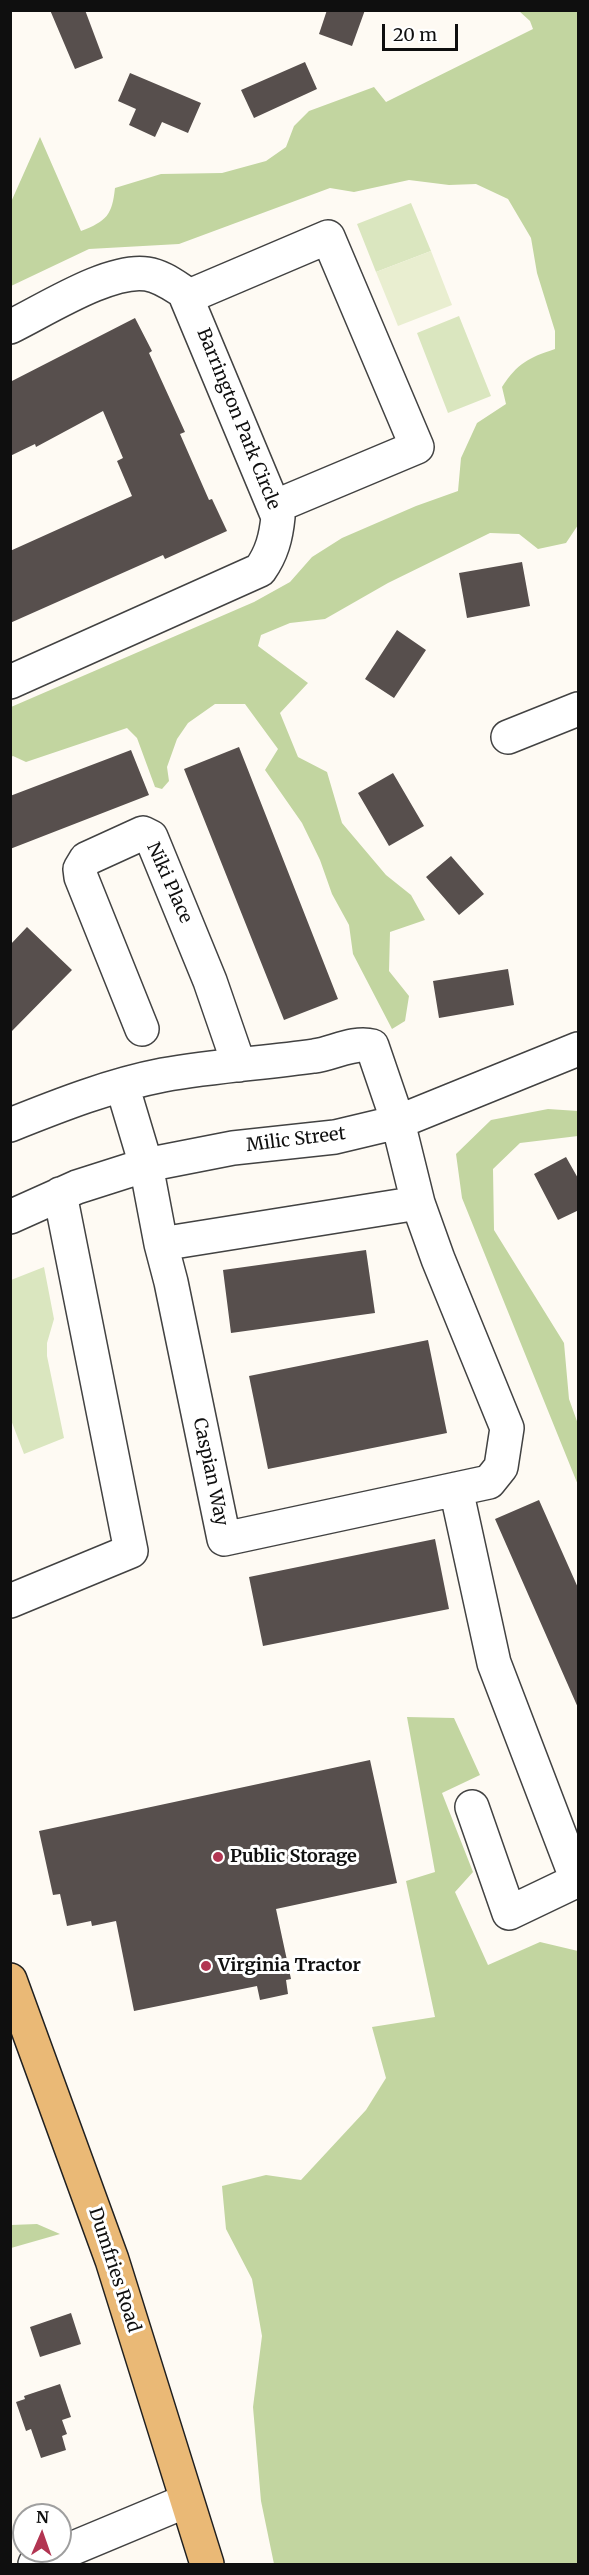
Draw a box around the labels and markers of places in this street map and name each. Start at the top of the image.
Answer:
place label: Public Storage [230,1846,357,1868]
marker: Public Storage [211,1850,225,1864]
place label: Virginia Tractor [218,1955,361,1977]
marker: Virginia Tractor [199,1959,213,1973]

